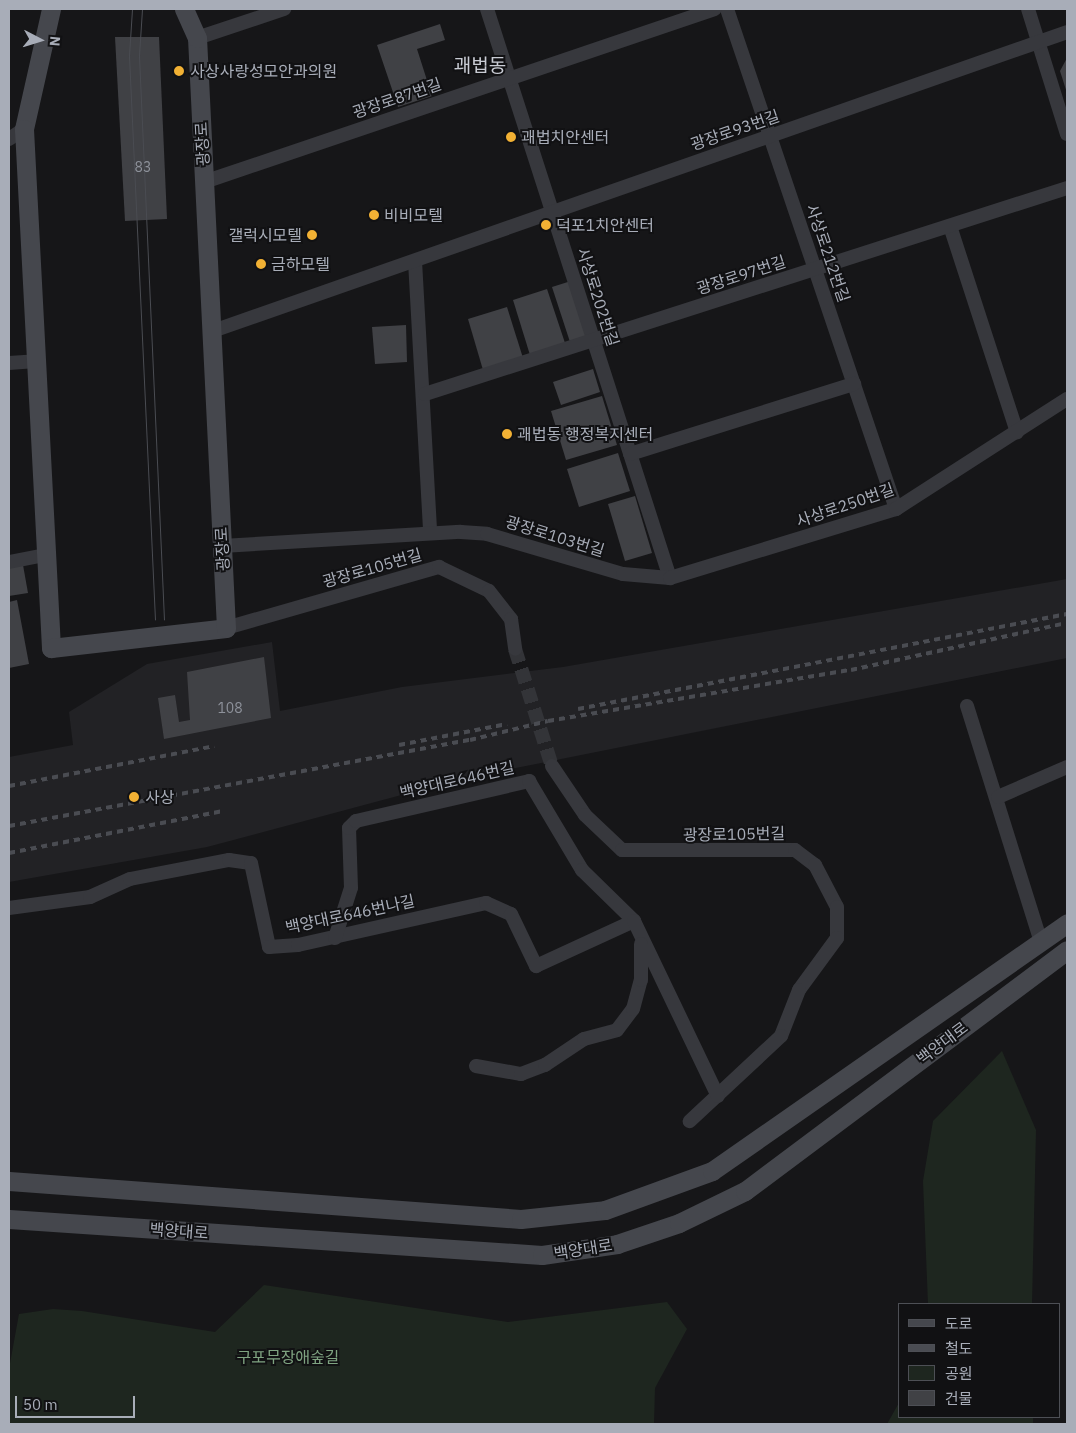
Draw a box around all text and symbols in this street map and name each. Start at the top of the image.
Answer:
north arrow [15,15,65,65]
text: N [46,35,64,47]
district label: 괘법동 [454,55,506,77]
place label: 사상사랑성모안과의원 [190,61,337,81]
marker: 사상사랑성모안과의원 [172,64,186,78]
street label: 광장로87번길 [350,74,444,122]
street label: 광장로93번길 [688,106,782,154]
street label: 광장로 [191,121,213,167]
place label: 괘법치안센터 [521,127,609,147]
marker: 괘법치안센터 [505,131,517,143]
house number: 83 [135,159,151,175]
street label: 사상로212번길 [802,201,854,305]
place label: 비비모텔 [384,205,443,225]
marker: 비비모텔 [368,209,380,221]
place label: 덕포1치안센터 [556,215,654,235]
marker: 덕포1치안센터 [540,219,552,231]
place label: 갤럭시모텔 [228,225,302,245]
marker: 갤럭시모텔 [306,229,318,241]
street label: 사상로202번길 [573,245,623,349]
street label: 광장로97번길 [694,252,788,298]
place label: 금하모텔 [271,254,330,274]
marker: 금하모텔 [255,258,267,270]
place label: 괘법동 행정복지센터 [517,424,653,444]
marker: 괘법동 행정복지센터 [501,428,513,440]
street label: 사상로250번길 [793,479,897,531]
street label: 광장로103번길 [503,512,607,560]
street label: 광장로 [211,526,233,572]
street label: 광장로105번길 [320,545,424,591]
house number: 108 [217,700,243,716]
street label: 백양대로646번길 [398,757,516,803]
place label: 사상 [145,787,174,807]
marker: 사상 [127,790,141,804]
street label: 광장로105번길 [683,824,785,844]
street label: 백양대로646번나길 [284,891,416,937]
street label: 백양대로 [913,1018,971,1068]
street label: 백양대로 [149,1219,209,1243]
street label: 백양대로 [552,1235,614,1263]
legend [898,1303,1061,1418]
text: 도로 [945,1314,973,1333]
text: 철도 [945,1339,973,1358]
park label: 구포무장애숲길 [236,1347,340,1367]
text: 공원 [945,1364,973,1383]
scale bar [18,1386,138,1418]
text: 건물 [945,1389,973,1408]
text: 50 m [23,1395,58,1414]

